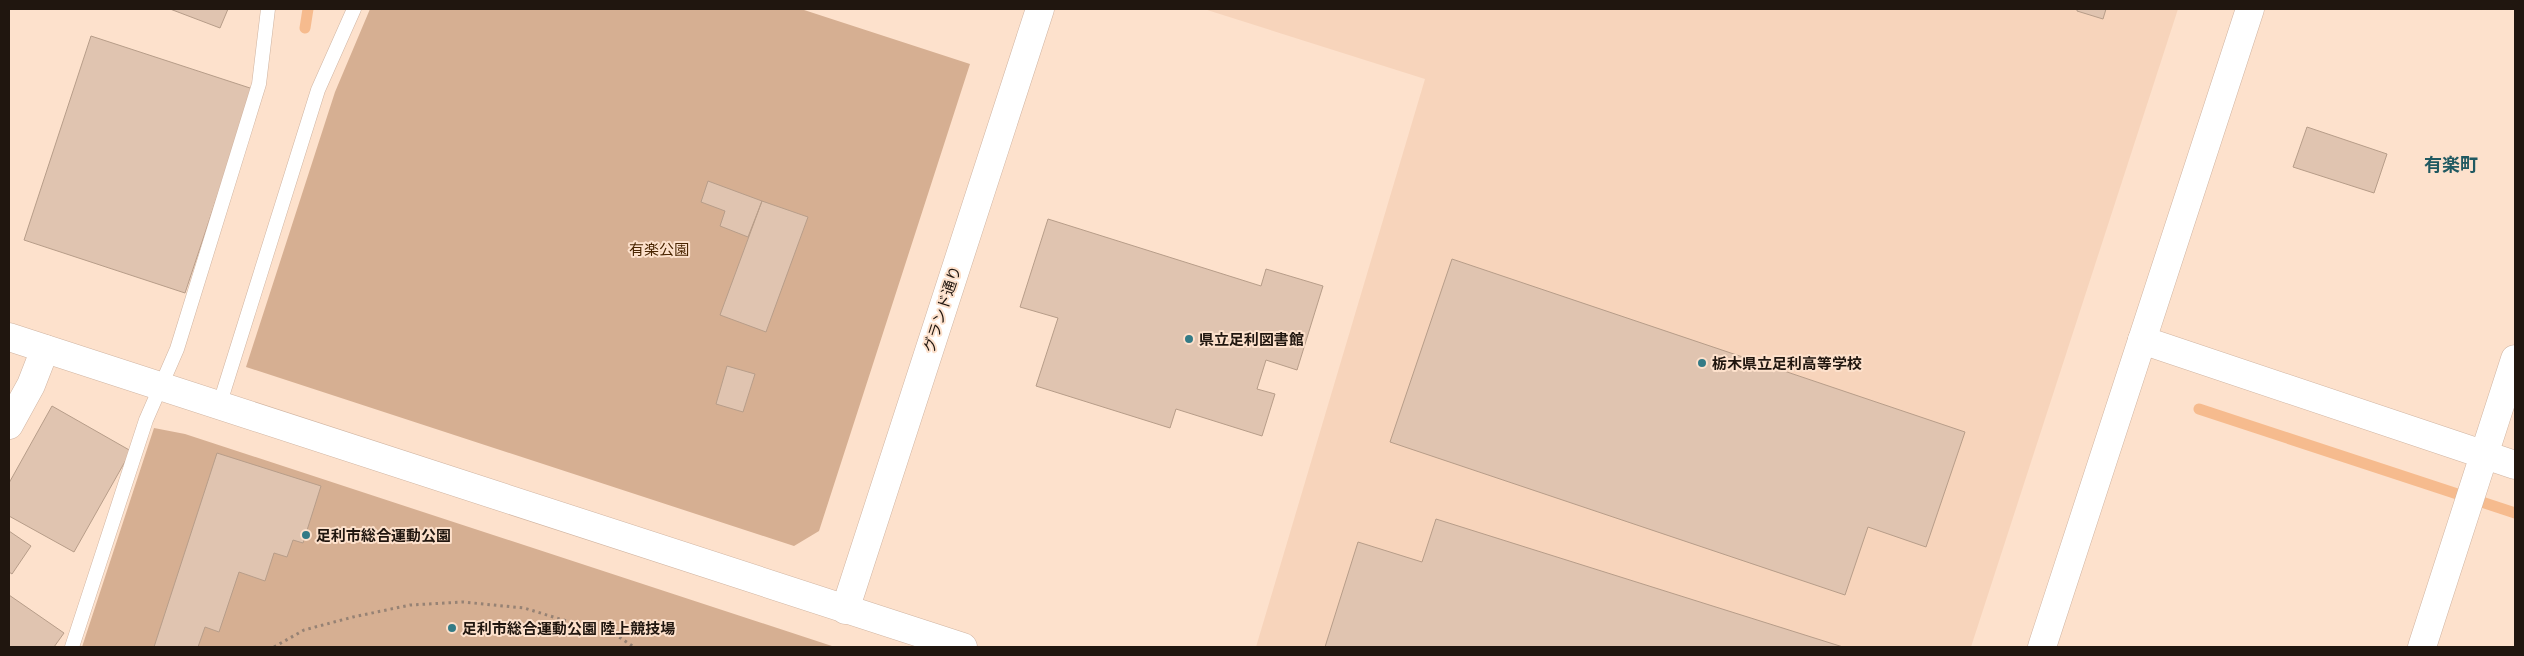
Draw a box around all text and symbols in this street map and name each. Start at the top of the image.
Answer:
district label: 有楽町 [2424,152,2478,177]
park label: 有楽公園 [629,239,689,260]
street label: グランド通り [918,263,966,355]
place label: 県立足利図書館 [1199,329,1304,350]
marker: 県立足利図書館 [1183,333,1195,345]
place label: 栃木県立足利高等学校 [1712,353,1862,374]
marker: 栃木県立足利高等学校 [1696,357,1708,369]
place label: 足利市総合運動公園 [316,525,451,546]
marker: 足利市総合運動公園 [300,529,312,541]
place label: 足利市総合運動公園 陸上競技場 [462,618,675,639]
marker: 足利市総合運動公園 陸上競技場 [446,622,458,634]

